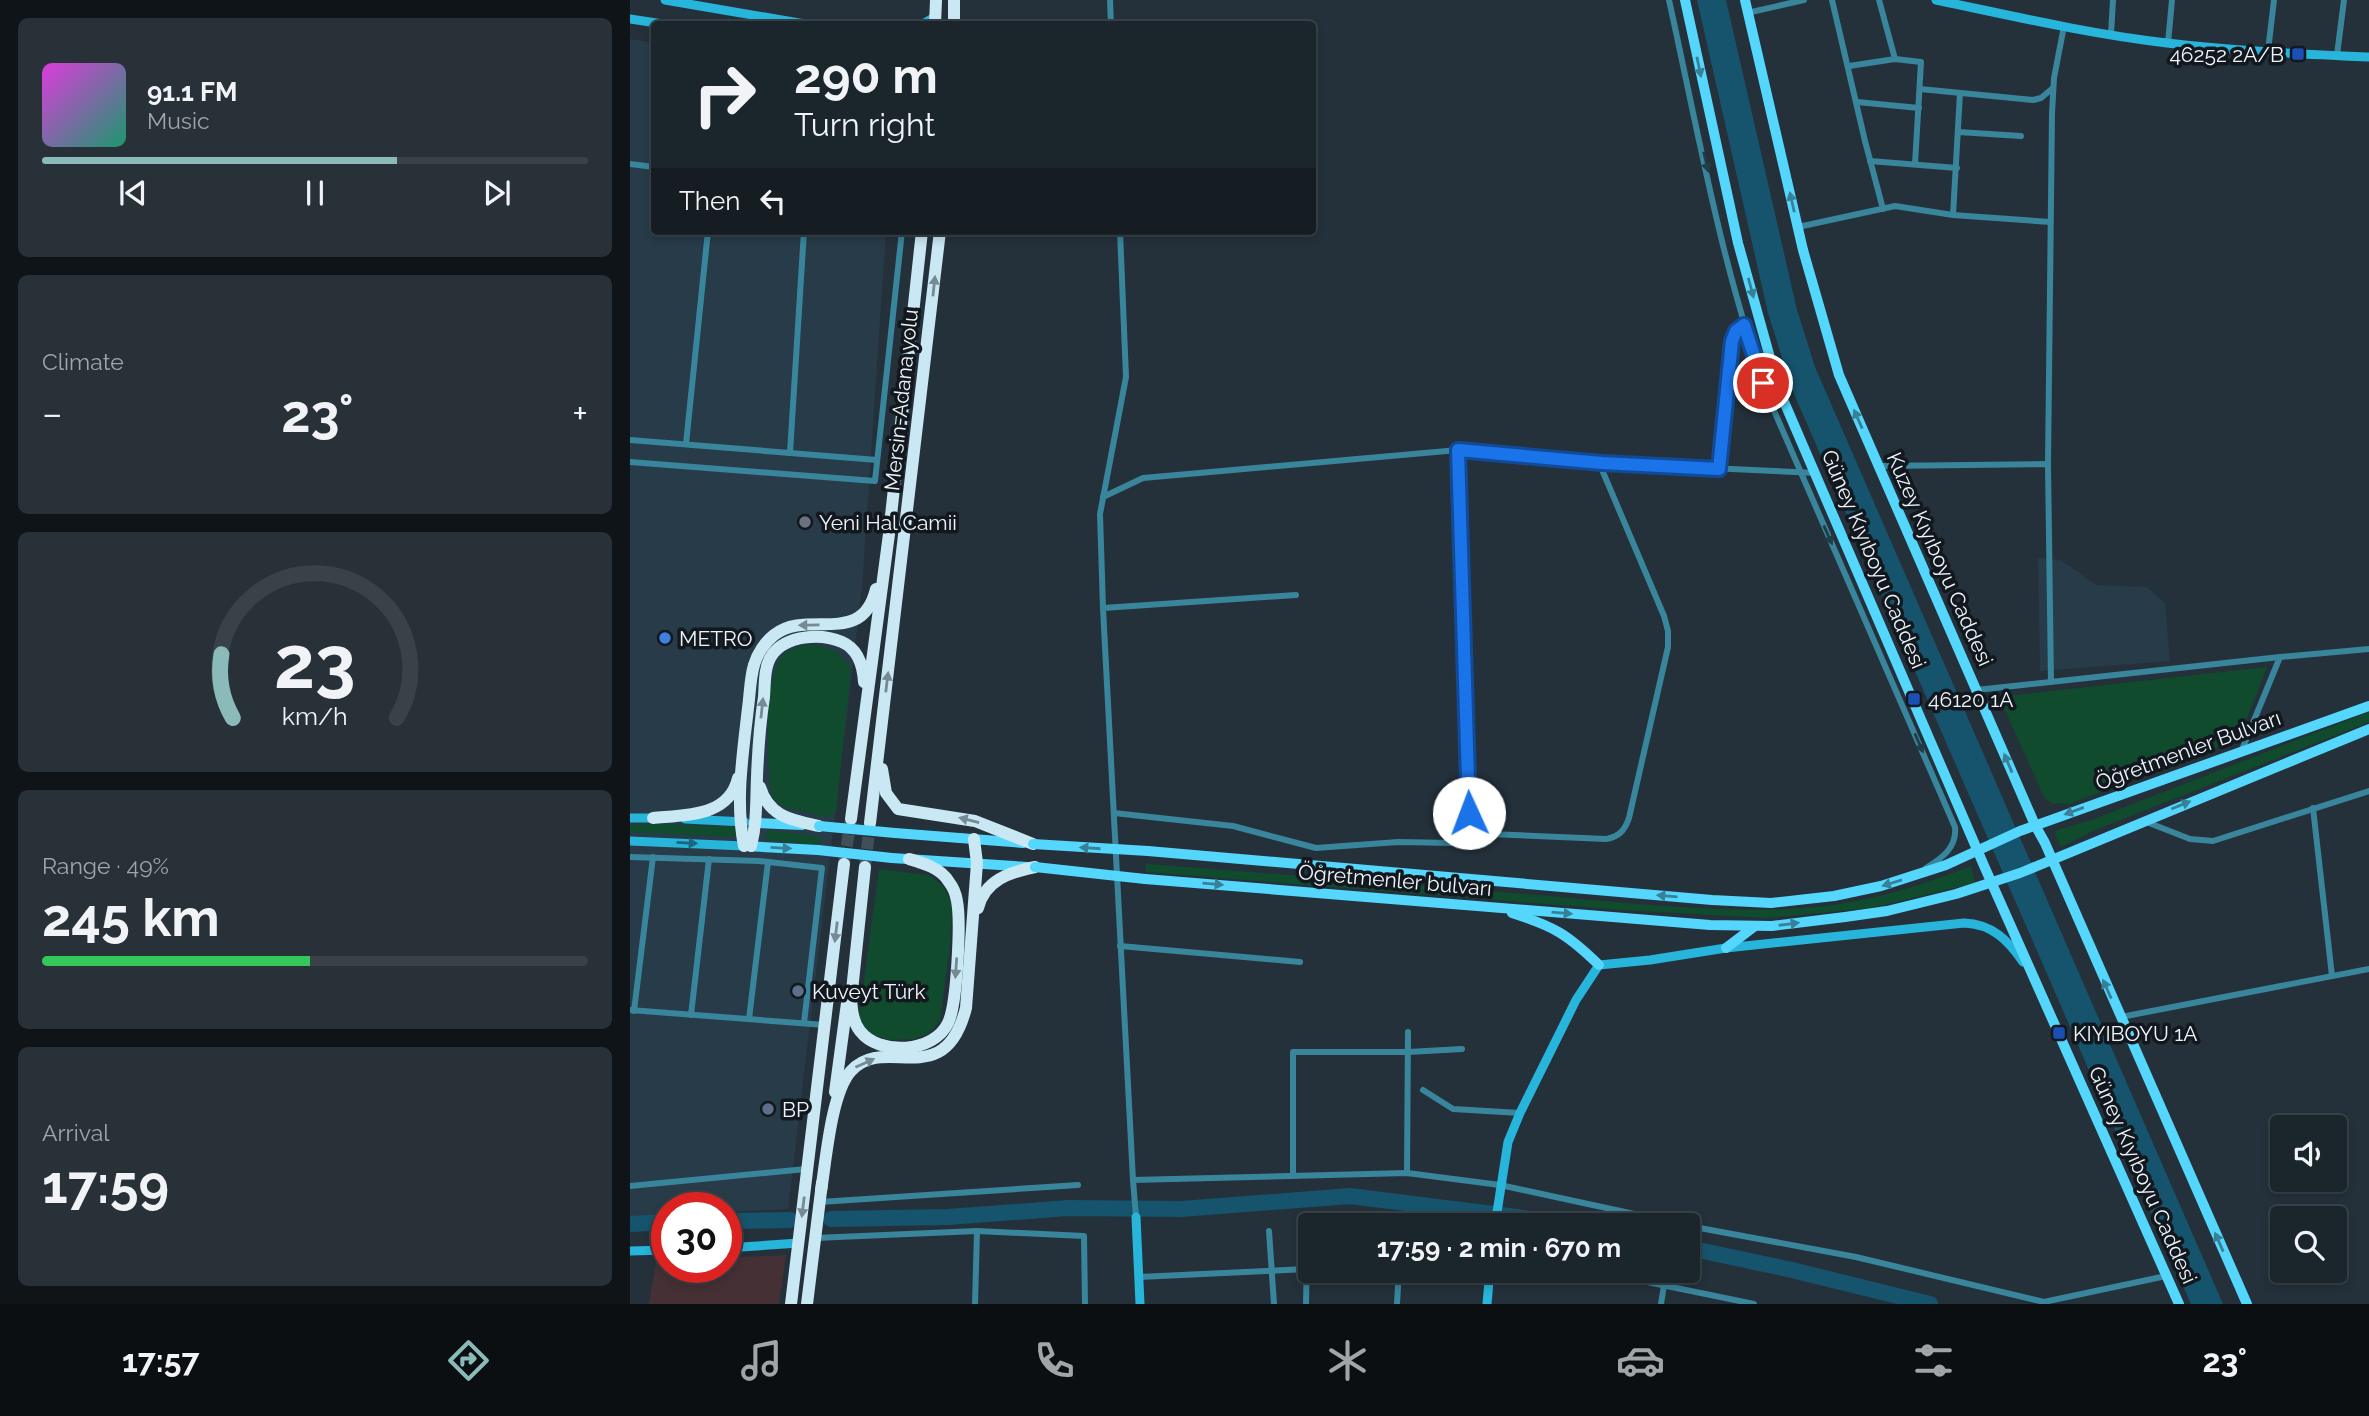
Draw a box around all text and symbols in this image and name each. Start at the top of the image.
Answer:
place label: 46252 2A/B [2169,42,2284,67]
marker: 46252 2A/B [2290,46,2306,62]
text: 290 m [794,47,938,104]
icon: right [679,49,770,140]
one-way arrow [1694,56,1705,78]
text: 91.1 FM [147,77,238,107]
text: Turn right [794,106,935,143]
text: Music [147,107,210,134]
one-way arrow [1700,151,1711,173]
icon: previous [114,174,152,212]
icon: pause [296,174,334,212]
icon: next [478,174,516,212]
icon: left [754,182,792,220]
text: Then [679,186,740,216]
one-way arrow [1786,191,1797,213]
one-way arrow [928,275,939,297]
one-way arrow [1746,278,1756,299]
street label: Mersin-Adana yolu [879,308,923,492]
text: Climate [42,348,124,375]
pin [1733,353,1793,413]
icon: arrive [1744,364,1782,402]
text: 23° [281,383,354,444]
text: − [42,391,62,436]
text: + [572,391,588,436]
one-way arrow [1852,409,1863,430]
street label: Güney Kıyıboyu Caddesi [1817,446,1931,672]
street label: Kuzey Kıyıboyu Caddesi [1882,448,1998,670]
place label: Yeni Hal Camii [819,510,957,535]
marker: Yeni Hal Camii [797,514,813,530]
one-way arrow [1822,525,1834,545]
one-way arrow [798,619,820,631]
text: 23 [274,620,356,705]
place label: METRO [679,626,753,651]
marker: METRO [657,630,673,646]
one-way arrow [881,671,892,693]
place label: 46120 1A [1928,687,2013,712]
marker: 46120 1A [1906,691,1922,707]
one-way arrow [757,697,768,719]
text: km/h [282,701,348,731]
street label: Öğretmenler Bulvarı [2092,705,2284,795]
one-way arrow [1914,733,1925,754]
one-way arrow [2002,752,2013,773]
position arrow [1432,776,1506,850]
one-way arrow [2171,800,2192,811]
one-way arrow [2063,806,2084,817]
one-way arrow [958,814,980,825]
one-way arrow [676,837,698,848]
one-way arrow [1079,842,1101,853]
one-way arrow [770,843,792,854]
text: Range · 49% [42,852,169,879]
street label: Öğretmenler bulvarı [1297,859,1493,901]
one-way arrow [1881,878,1902,888]
one-way arrow [1202,879,1224,890]
text: 245 km [42,887,220,948]
one-way arrow [1655,890,1677,901]
one-way arrow [1551,908,1573,919]
one-way arrow [1778,919,1800,930]
one-way arrow [830,921,841,943]
one-way arrow [950,957,961,979]
place label: Kuveyt Türk [812,979,926,1004]
one-way arrow [2101,979,2113,999]
marker: Kuveyt Türk [790,983,806,999]
place label: KIYIBOYU 1A [2073,1021,2197,1046]
marker: KIYIBOYU 1A [2051,1025,2067,1041]
one-way arrow [855,1057,875,1069]
street label: Güney Kıyıboyu Caddesi [2084,1062,2202,1288]
place label: BP [782,1097,809,1122]
marker: BP [760,1101,776,1117]
map controls [2270,1115,2347,1283]
button: sound [2270,1115,2347,1192]
text: Arrival [42,1119,109,1146]
text: 17:59 [42,1154,169,1215]
speed limit sign: 30 [651,1192,742,1283]
one-way arrow [798,1196,809,1218]
button: search [2270,1206,2347,1283]
one-way arrow [2213,1232,2225,1252]
text: 17:59 · 2 min · 670 m [1377,1233,1621,1263]
icon: directions [444,1336,493,1385]
icon: music [737,1336,786,1385]
icon: phone [1030,1336,1079,1385]
icon: climate [1323,1336,1372,1385]
icon: car [1616,1336,1665,1385]
icon: filters [1909,1336,1958,1385]
text: 17:57 [122,1342,199,1379]
text: 23° [2202,1342,2247,1379]

